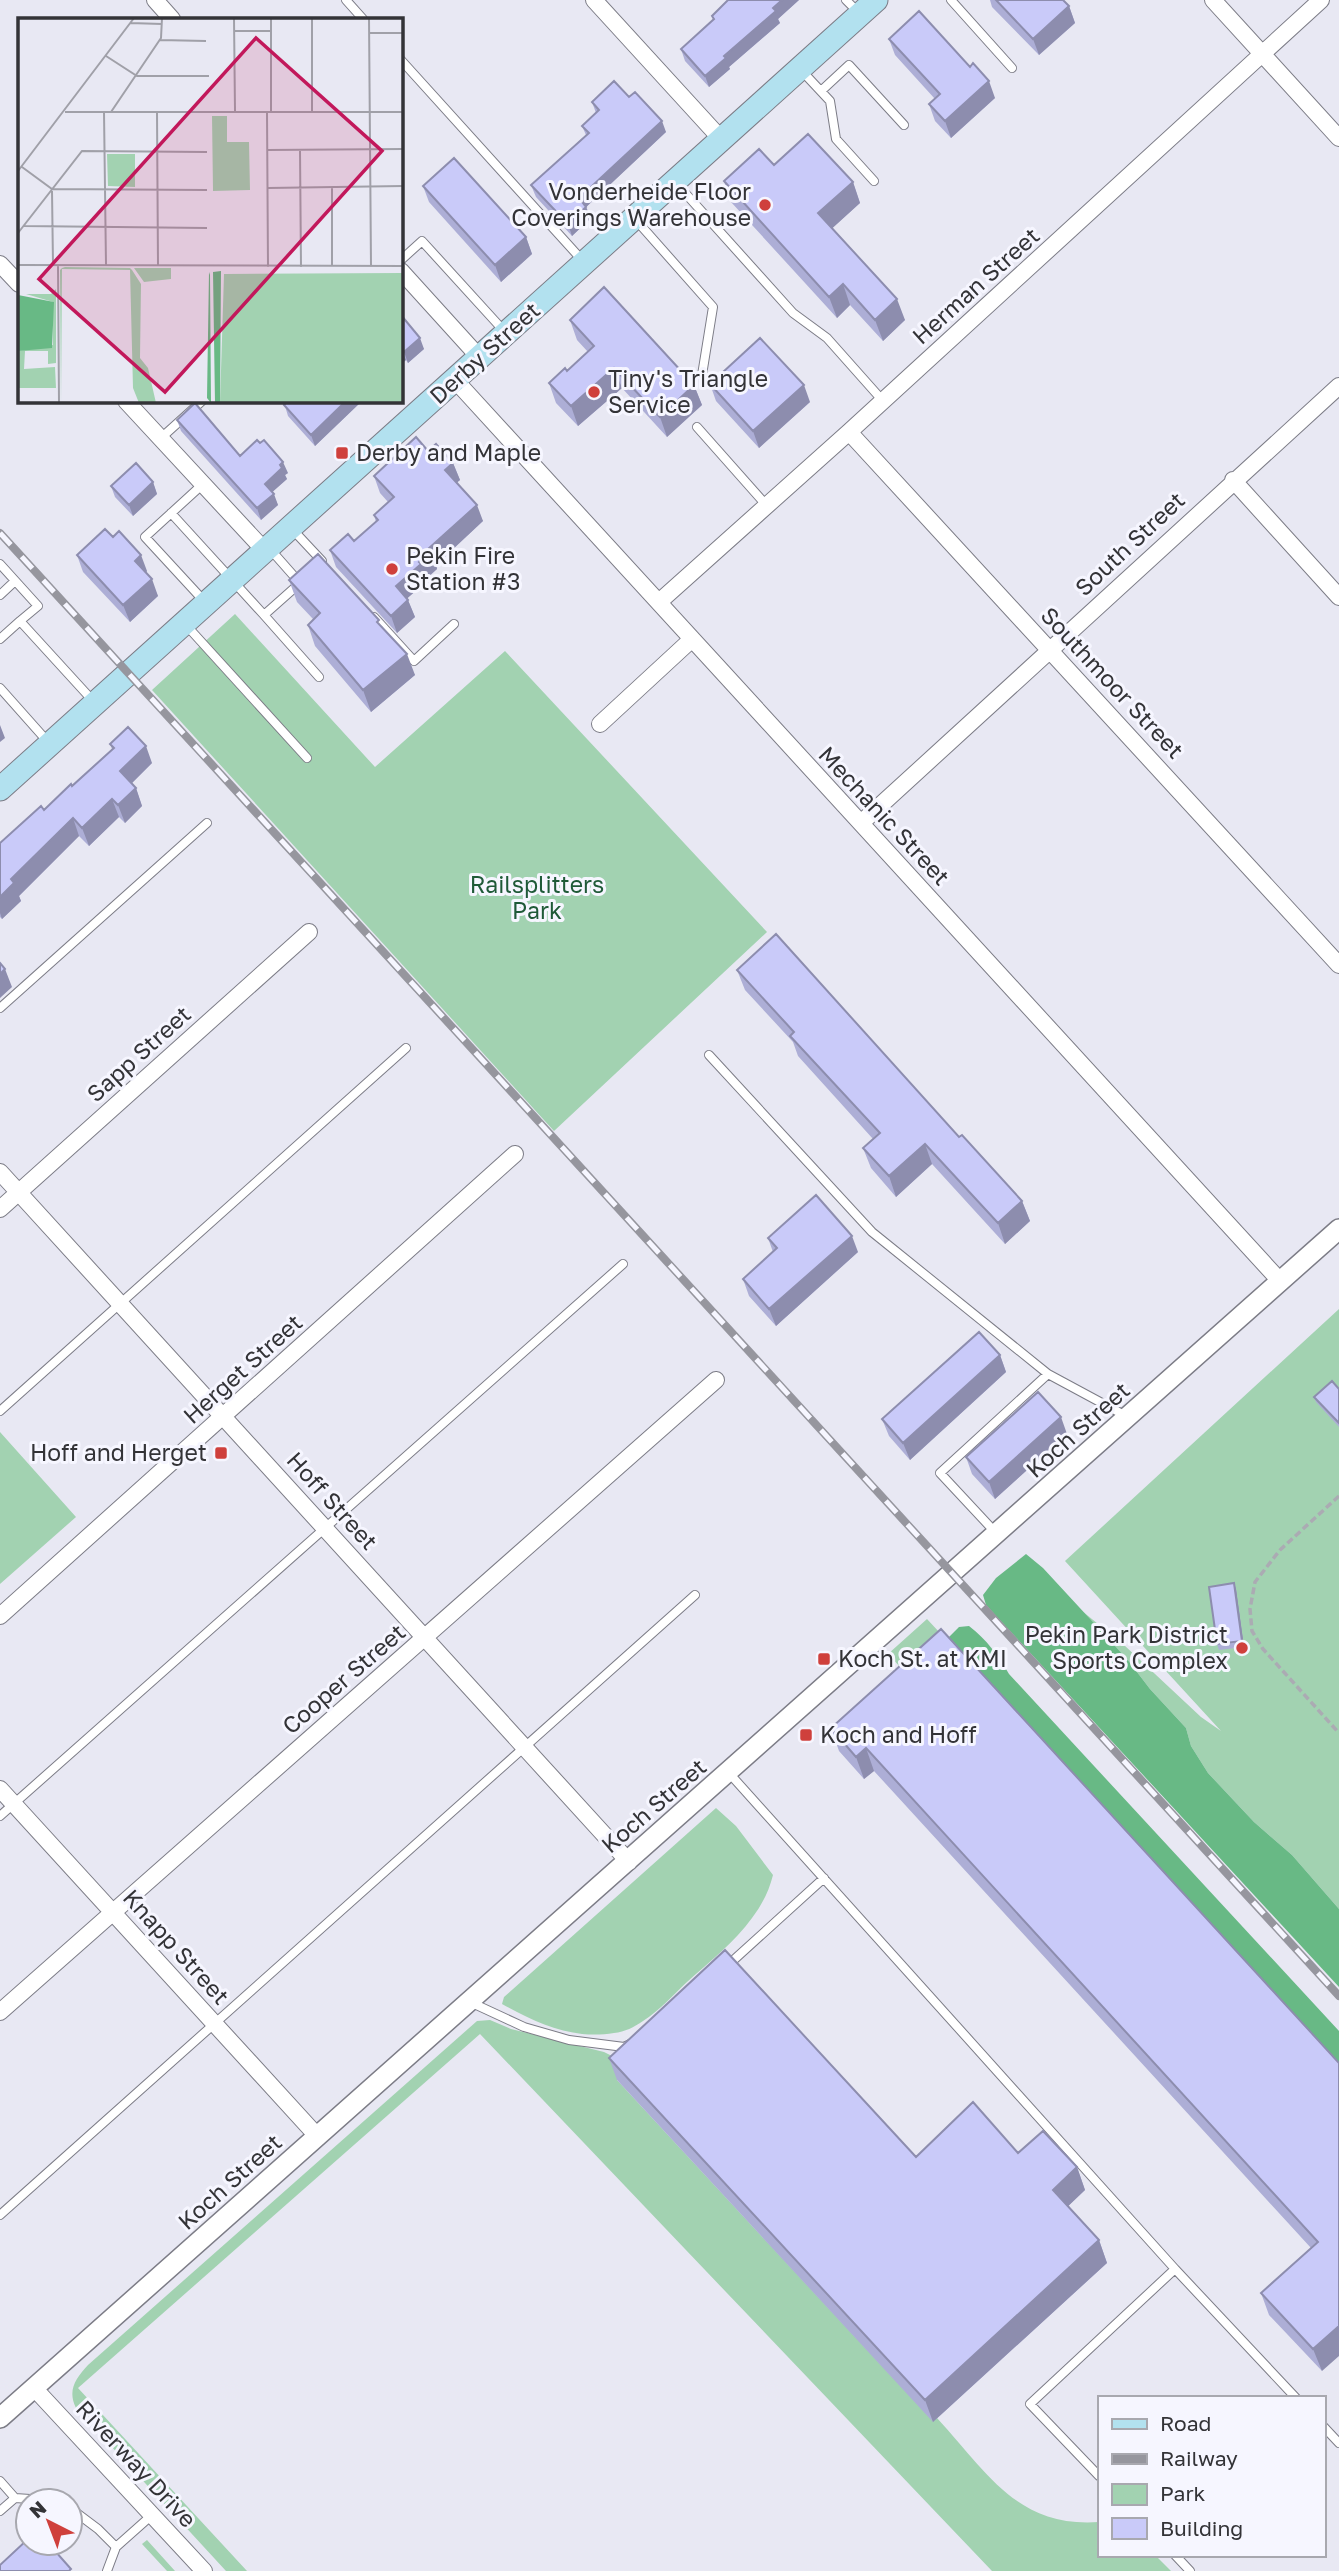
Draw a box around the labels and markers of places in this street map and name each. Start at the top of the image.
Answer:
place label: Vonderheide Floor Coverings Warehouse [511,177,751,231]
marker: Vonderheide Floor Coverings Warehouse [757,197,773,213]
place label: Tiny's Triangle Service [608,364,768,418]
marker: Tiny's Triangle Service [586,384,602,400]
place label: Derby and Maple [356,438,541,466]
marker: Derby and Maple [334,445,350,461]
place label: Pekin Fire Station #3 [406,541,520,595]
marker: Pekin Fire Station #3 [384,561,400,577]
place label: Hoff and Herget [30,1438,207,1466]
marker: Hoff and Herget [213,1445,229,1461]
place label: Pekin Park District Sports Complex [1025,1620,1228,1674]
marker: Pekin Park District Sports Complex [1234,1640,1250,1656]
place label: Koch St. at KMI [838,1644,1007,1672]
marker: Koch St. at KMI [816,1651,832,1667]
place label: Koch and Hoff [820,1720,977,1748]
marker: Koch and Hoff [798,1727,814,1743]

